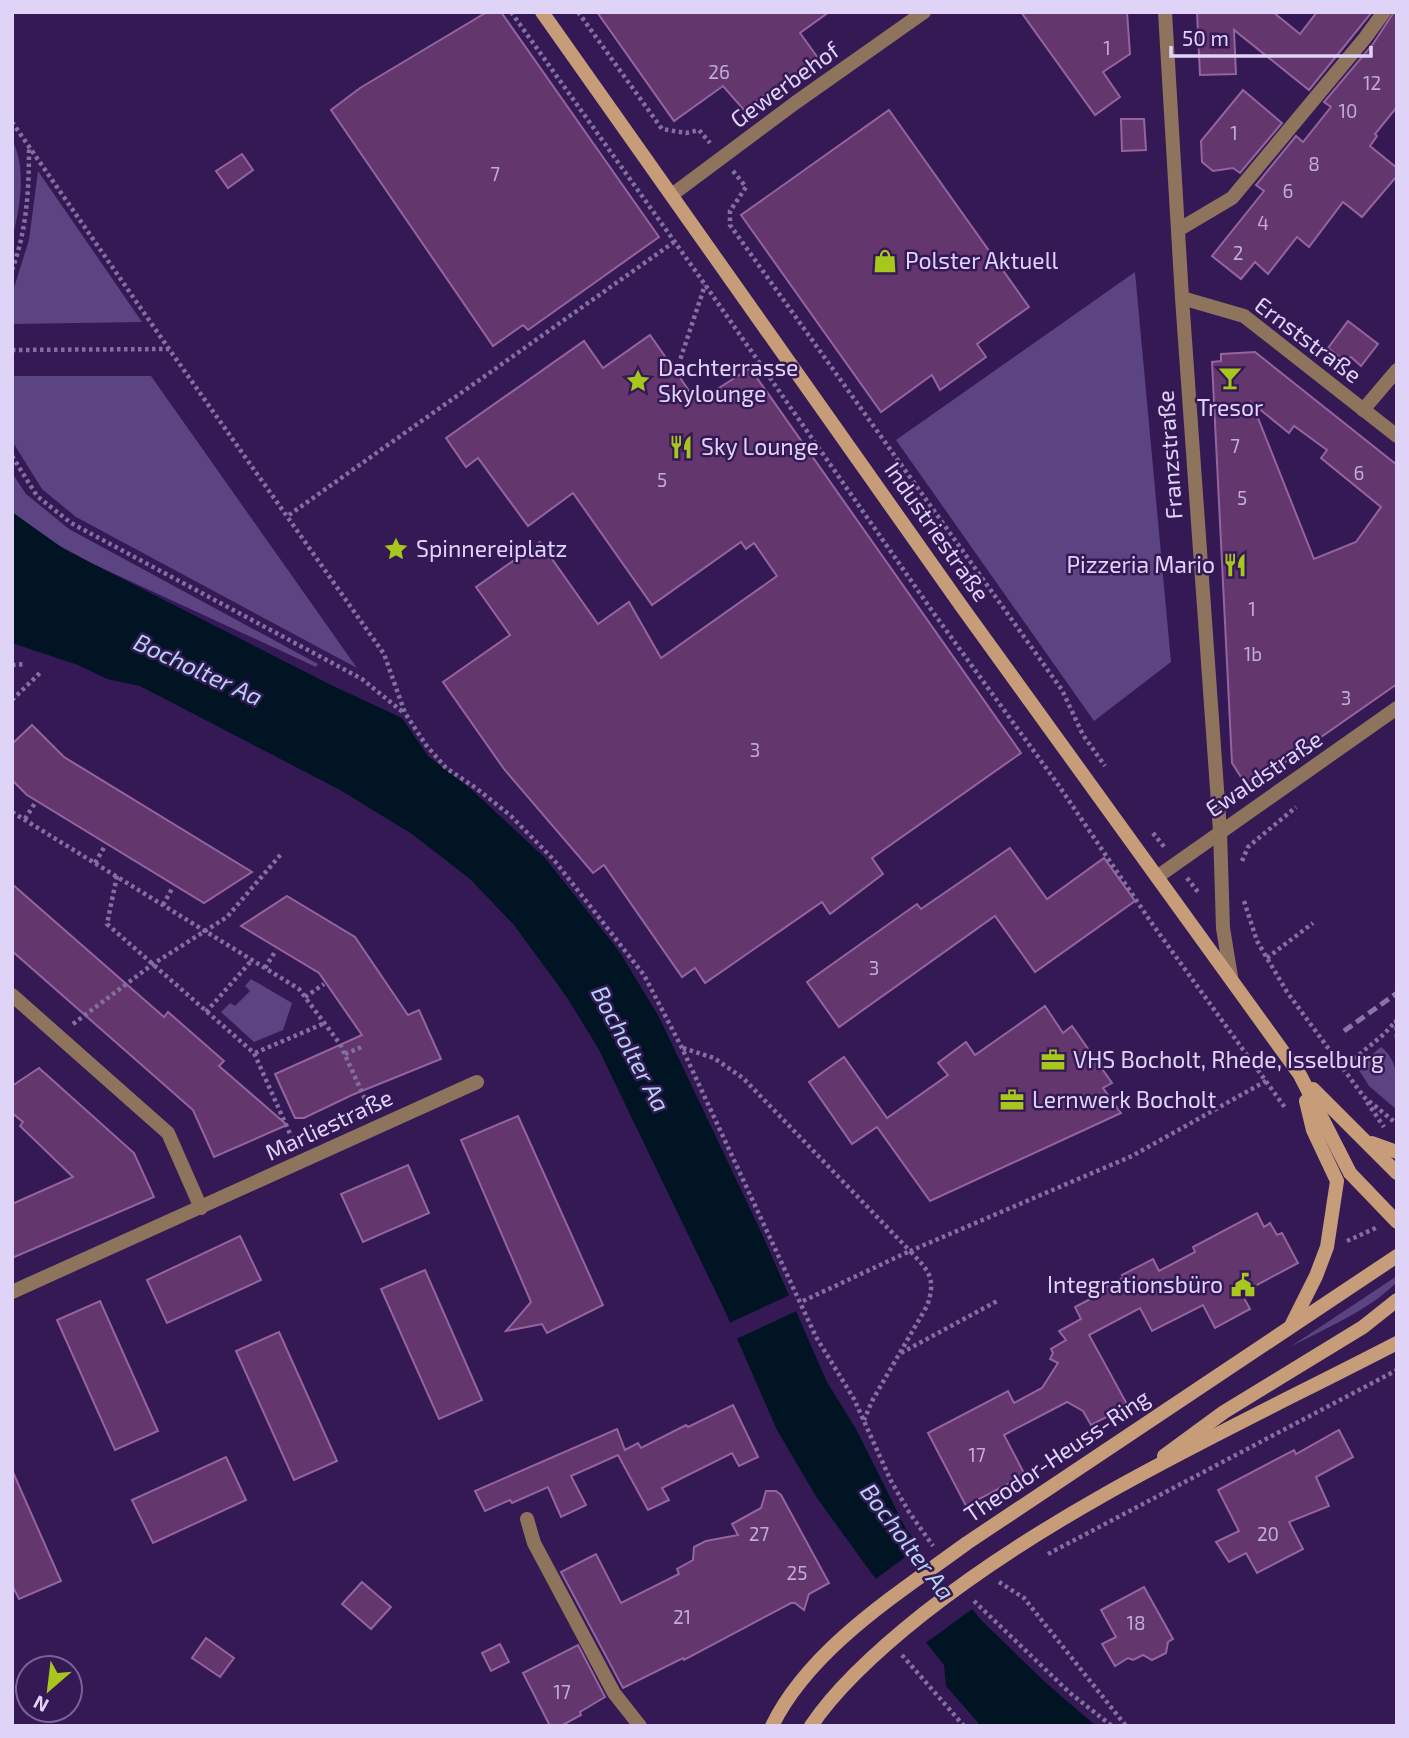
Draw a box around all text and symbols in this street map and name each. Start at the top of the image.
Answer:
scale bar [1171,14,1370,58]
text: 50 m [1182,25,1229,50]
street label: Gewerbehof [724,35,845,133]
house number: 1 [1103,36,1111,59]
house number: 26 [708,60,730,83]
house number: 12 [1363,71,1381,94]
house number: 10 [1338,99,1358,122]
house number: 1 [1230,121,1238,144]
house number: 8 [1308,152,1320,175]
house number: 7 [490,162,500,185]
house number: 6 [1283,179,1293,202]
house number: 4 [1257,211,1269,234]
house number: 2 [1233,241,1243,264]
place label: Polster Aktuell [905,246,1059,274]
shop icon: Polster Aktuell [871,247,899,275]
street label: Ernststraße [1250,290,1367,388]
place label: Dachterrasse Skylounge [658,353,798,407]
bar icon: Tresor [1216,364,1244,392]
place icon: Dachterrasse Skylounge [624,367,652,395]
street label: Franzstraße [1151,390,1187,520]
place label: Tresor [1197,393,1263,421]
place label: Sky Lounge [701,432,819,460]
restaurant icon: Sky Lounge [667,433,695,461]
house number: 7 [1230,434,1240,457]
street label: Industriestraße [879,456,996,606]
house number: 6 [1354,461,1364,484]
house number: 5 [657,468,667,491]
house number: 5 [1237,486,1247,509]
place label: Spinnereiplatz [416,534,567,562]
place icon: Spinnereiplatz [382,535,410,563]
place label: Pizzeria Mario [1066,550,1215,578]
restaurant icon: Pizzeria Mario [1221,551,1249,579]
house number: 1 [1248,597,1256,620]
water label: Bocholter Aa [130,626,268,711]
house number: 1b [1244,642,1262,665]
house number: 3 [1341,686,1351,709]
street label: Ewaldstraße [1200,724,1327,822]
house number: 3 [750,738,760,761]
house number: 3 [869,956,879,979]
water label: Bocholter Aa [586,980,677,1116]
place label: VHS Bocholt, Rhede, Isselburg [1073,1045,1384,1073]
office icon: VHS Bocholt, Rhede, Isselburg [1039,1046,1067,1074]
street label: Marliestraße [261,1082,397,1166]
place label: Lernwerk Bocholt [1032,1085,1216,1113]
office icon: Lernwerk Bocholt [998,1086,1026,1114]
place label: Integrationsbüro [1047,1270,1223,1298]
public building icon: Integrationsbüro [1229,1271,1257,1299]
street label: Theodor-Heuss-Ring [958,1383,1155,1528]
house number: 17 [968,1443,986,1466]
water label: Bocholter Aa [855,1477,962,1605]
house number: 27 [749,1522,769,1545]
house number: 20 [1257,1522,1279,1545]
house number: 25 [787,1561,807,1584]
house number: 21 [673,1605,691,1628]
house number: 18 [1126,1611,1146,1634]
north arrow [14,1654,84,1724]
house number: 17 [553,1680,571,1703]
text: N [29,1691,52,1718]

